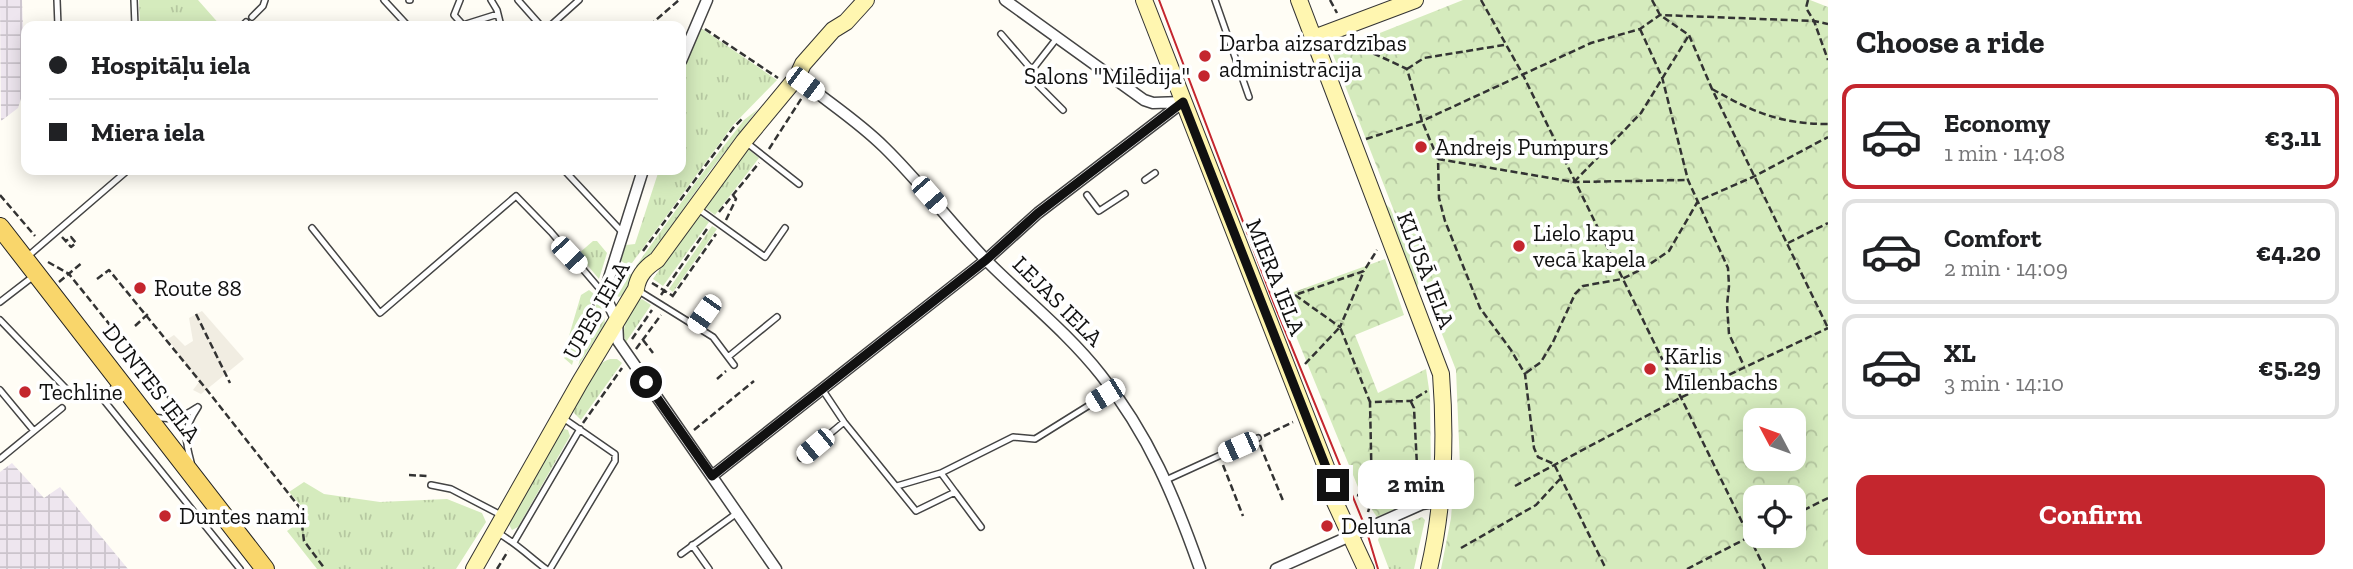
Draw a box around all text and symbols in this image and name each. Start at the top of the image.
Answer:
text: Choose a ride [1856,23,2044,61]
place label: Darba aizsardzības administrācija [1219,29,1407,83]
marker: Darba aizsardzības administrācija [1197,48,1213,64]
text: Hospitāļu iela [91,49,250,81]
place label: Salons "Milēdija" [1024,62,1190,90]
car [782,63,829,105]
marker: Salons "Milēdija" [1196,68,1212,84]
icon: car [1860,105,1923,168]
text: Economy [1944,107,2050,139]
text: Miera iela [91,116,205,148]
text: €3.11 [2265,121,2321,153]
place label: Andrejs Pumpurs [1435,133,1609,161]
marker: Andrejs Pumpurs [1413,139,1429,155]
text: 1 min · 14:08 [1944,139,2065,167]
car [908,172,951,218]
street label: KLUSĀ IELA [1391,208,1461,333]
street label: MIERA IELA [1240,215,1312,340]
place label: Lielo kapu vecā kapela [1533,219,1646,273]
icon: car [1860,220,1923,283]
text: Comfort [1944,222,2041,254]
car [547,232,592,278]
text: €4.20 [2256,236,2321,268]
marker: Lielo kapu vecā kapela [1511,238,1527,254]
street label: LEJAS IELA [1007,250,1110,353]
text: 2 min · 14:09 [1944,254,2068,282]
street label: UPES IELA [557,255,636,364]
place label: Route 88 [154,274,242,302]
marker: Route 88 [132,280,148,296]
car [684,291,725,337]
street label: DUNTES IELA [97,318,208,449]
icon: car [1860,335,1923,398]
text: XL [1944,337,1976,369]
place label: Kārlis Mīlenbachs [1664,342,1778,396]
text: €5.29 [2258,351,2321,383]
marker: Kārlis Mīlenbachs [1642,361,1658,377]
route start [630,366,662,398]
text: 3 min · 14:10 [1944,369,2064,397]
car [1082,375,1129,415]
place label: Techline [39,378,123,406]
marker: Techline [17,384,33,400]
north arrow [1743,408,1806,471]
map controls [1743,408,1806,548]
car [793,424,838,468]
car [1215,429,1262,465]
callout: 2 min [1358,461,1473,510]
route end [1317,469,1349,501]
text: 2 min [1387,470,1445,498]
button: Confirm [1856,475,2325,555]
button: locate [1743,485,1806,548]
place label: Duntes nami [179,502,307,530]
marker: Duntes nami [157,508,173,524]
place label: Deluna [1341,512,1411,540]
marker: Deluna [1319,518,1335,534]

